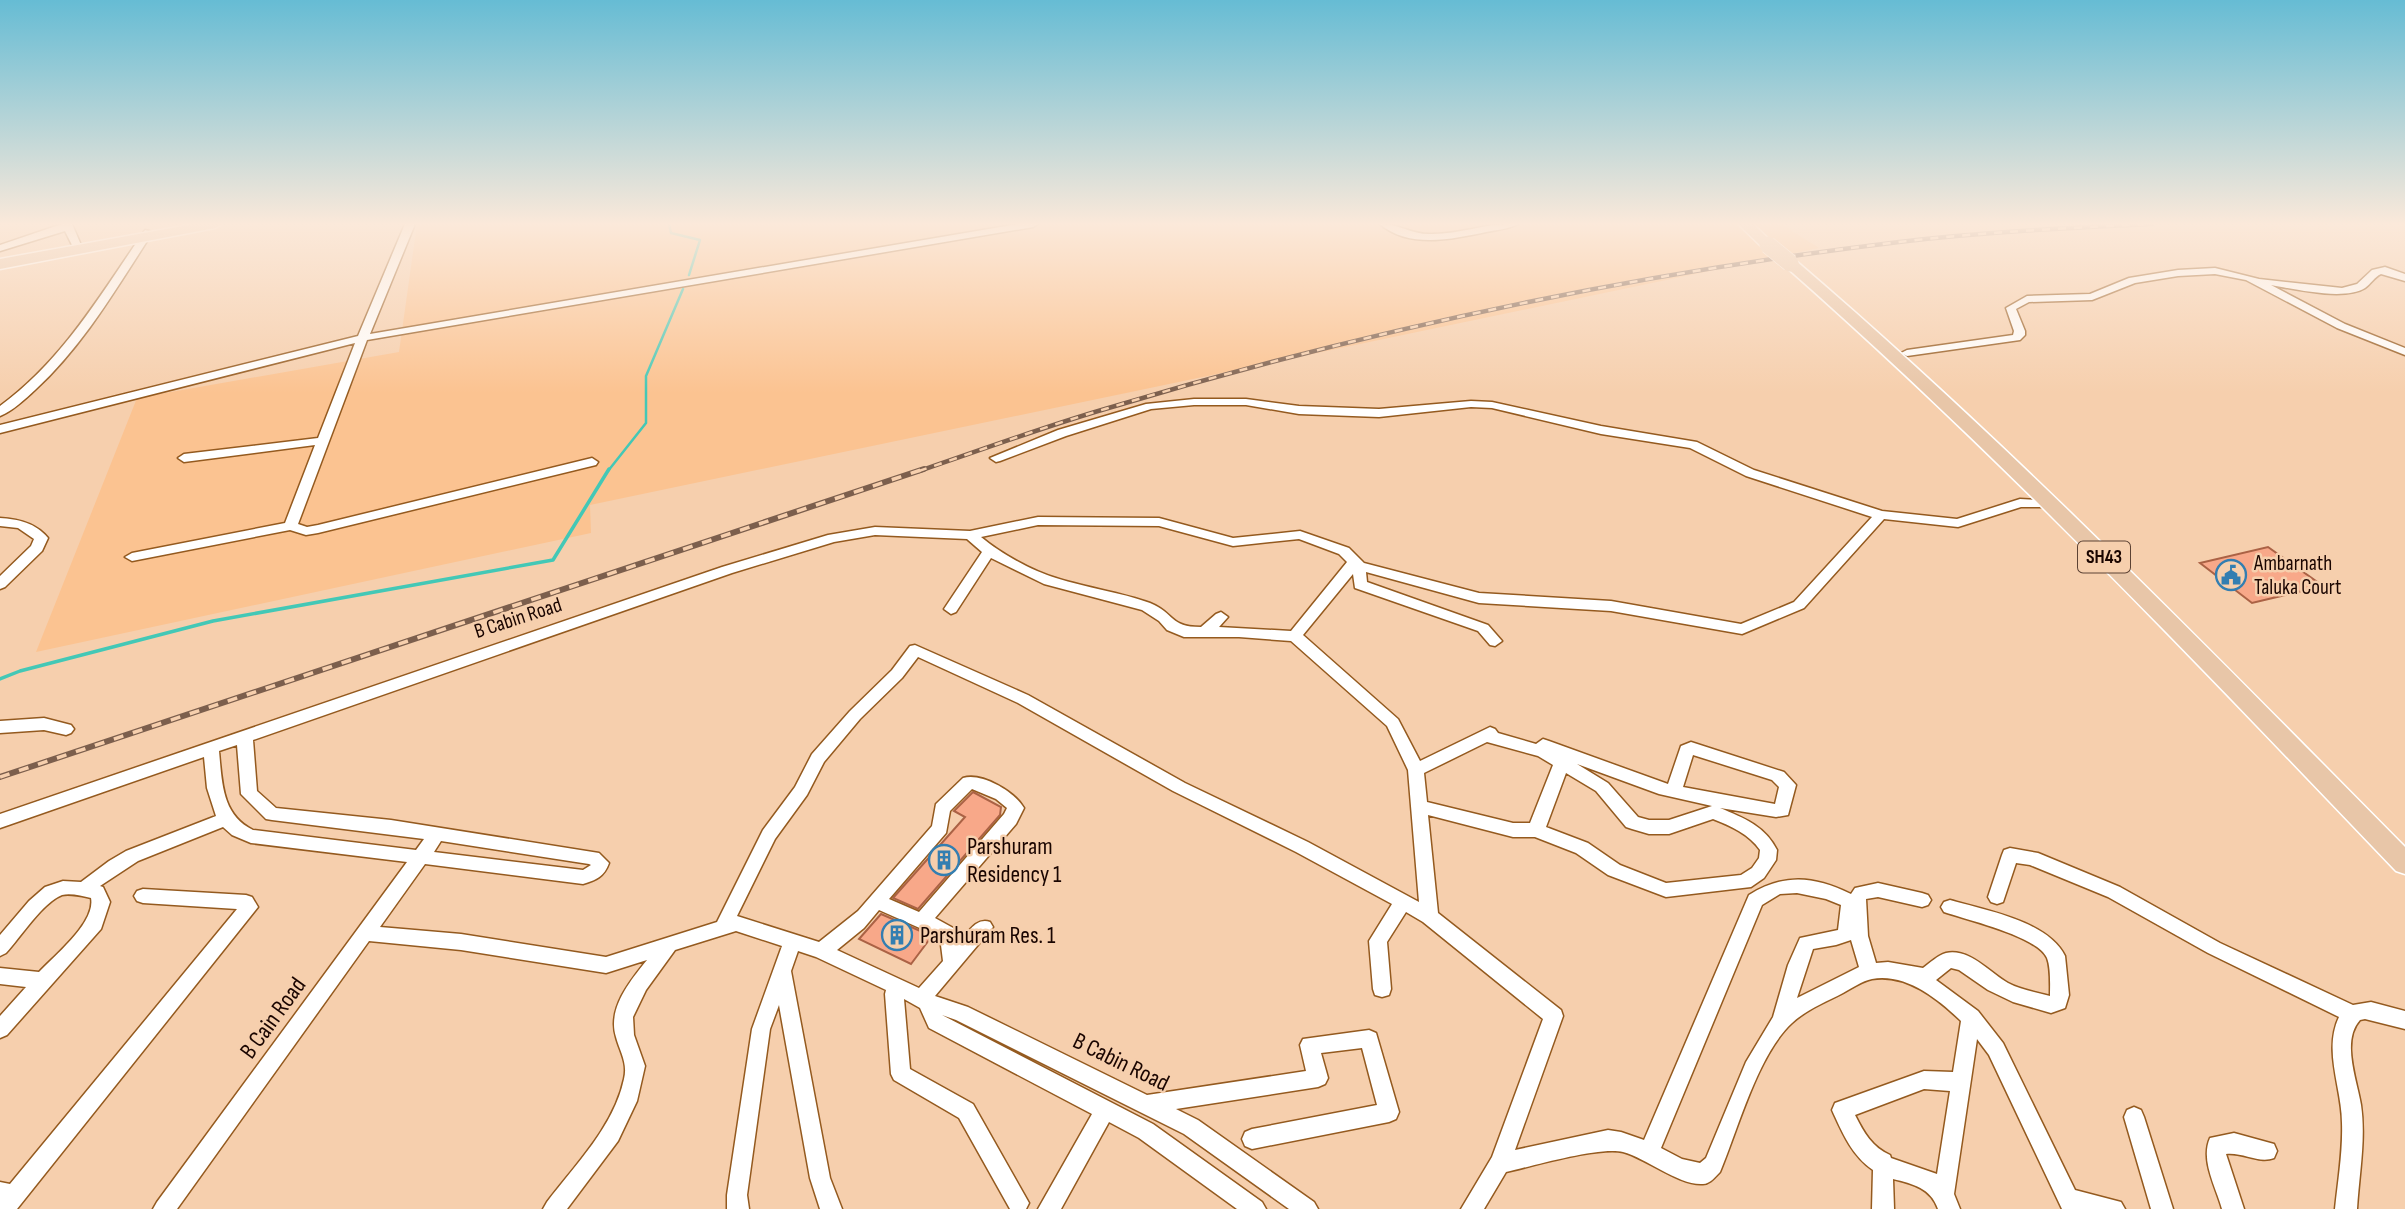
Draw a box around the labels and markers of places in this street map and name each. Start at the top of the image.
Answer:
place label: Ambarnath Taluka Court [2253,551,2342,600]
public building icon: Ambarnath Taluka Court [2214,558,2248,592]
place label: Parshuram Residency 1 [967,832,1062,889]
building icon: Parshuram Residency 1 [927,843,961,877]
building icon: Parshuram Res. 1 [880,918,914,952]
place label: Parshuram Res. 1 [920,921,1056,950]

